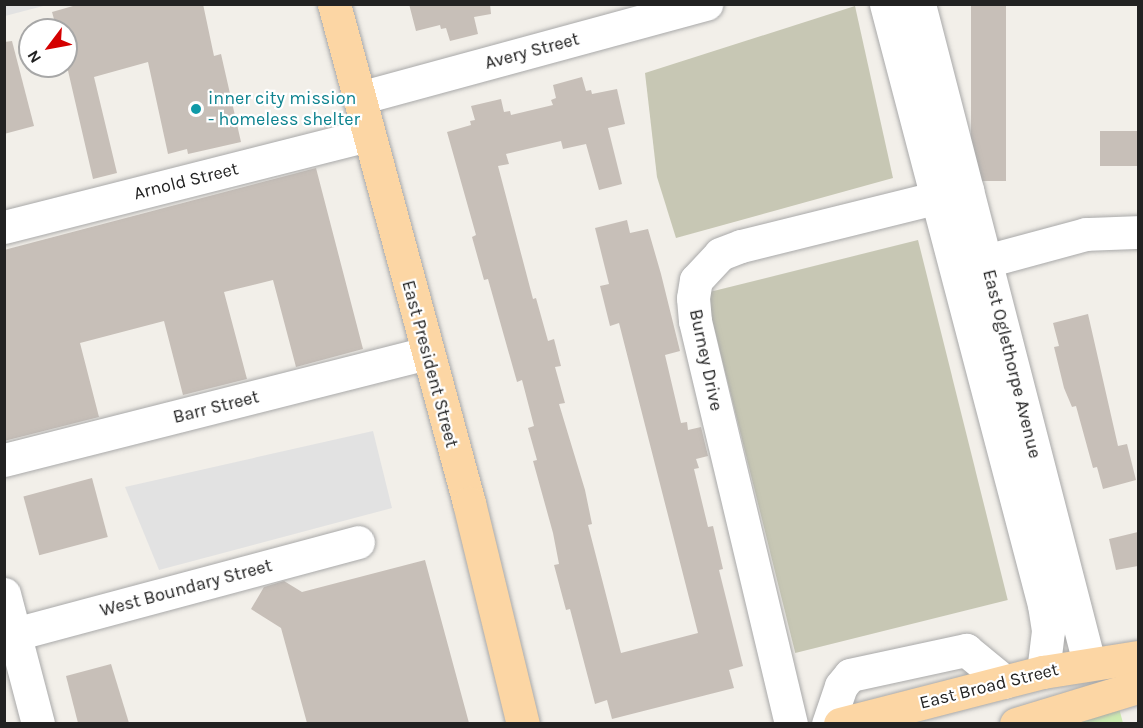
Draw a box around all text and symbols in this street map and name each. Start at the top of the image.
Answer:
north arrow [18,18,78,78]
street label: Avery Street [482,28,582,74]
text: N [23,47,45,67]
place label: inner city mission - homeless shelter [208,88,360,130]
marker: inner city mission - homeless shelter [189,102,203,116]
street label: Arnold Street [132,158,240,204]
street label: East Oglethorpe Avenue [978,267,1046,461]
street label: East President Street [397,278,463,450]
street label: Burney Drive [685,307,727,413]
street label: Barr Street [171,386,261,428]
street label: West Boundary Street [98,555,274,621]
street label: East Broad Street [917,658,1061,714]

